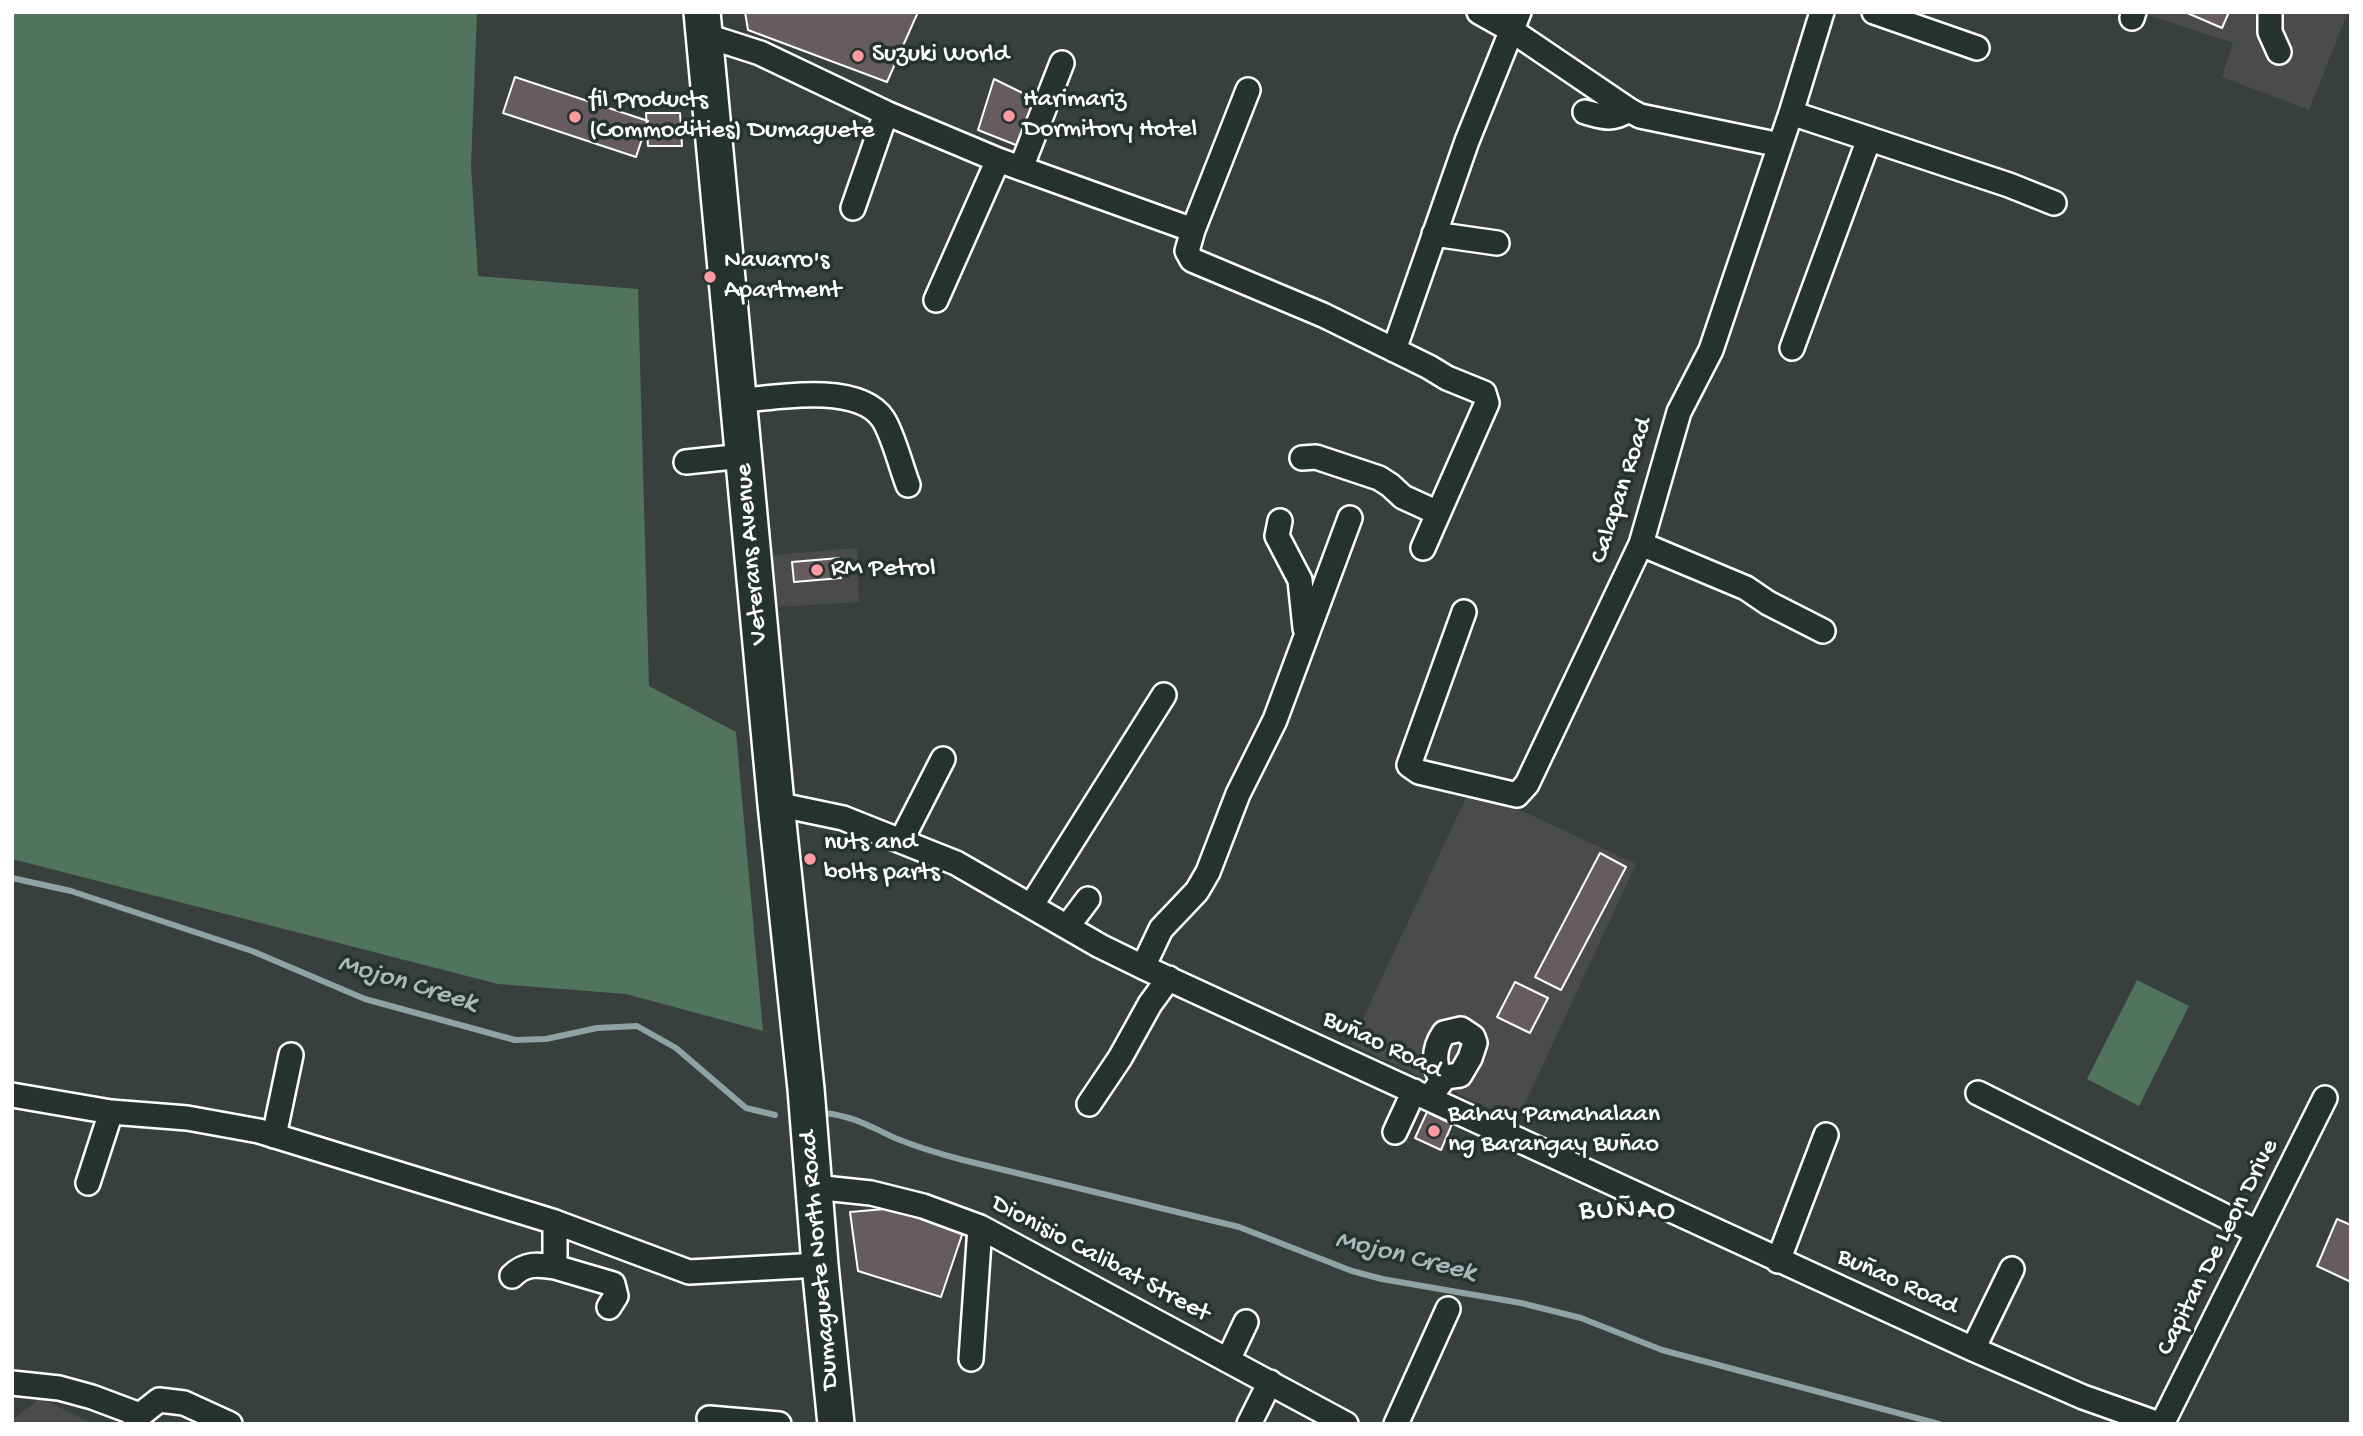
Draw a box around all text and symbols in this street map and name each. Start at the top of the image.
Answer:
place label: Suzuki World [872,40,1009,72]
marker: Suzuki World [850,48,866,64]
place label: Harimariz Dormitory Hotel [1023,85,1197,146]
place label: fil Products (Commodities) Dumaguete [589,86,874,148]
marker: Harimariz Dormitory Hotel [1001,108,1017,124]
marker: fil Products (Commodities) Dumaguete [567,109,583,125]
place label: Navarro's Apartment [724,246,841,308]
marker: Navarro's Apartment [702,269,718,285]
street label: Calapan Road [1585,414,1661,568]
street label: Veterans Avenue [730,462,776,646]
place label: RM Petrol [831,554,936,586]
marker: RM Petrol [809,562,825,578]
place label: nuts and bolts parts [824,828,940,890]
marker: nuts and bolts parts [802,851,818,867]
water label: Mojon Creek [334,948,480,1022]
street label: Buñao Road [1317,1005,1447,1087]
place label: Bahay Pamahalaan ng Barangay Buñao [1448,1100,1660,1162]
marker: Bahay Pamahalaan ng Barangay Buñao [1426,1123,1442,1139]
street label: Dumaguete North Road [794,1129,848,1391]
street label: Capitan De Leon Drive [2151,1135,2287,1361]
street label: Dionisio Calibat Street [985,1189,1215,1331]
district label: BUÑAO [1580,1194,1676,1230]
water label: Mojon Creek [1332,1224,1478,1292]
street label: Buñao Road [1832,1243,1962,1323]

